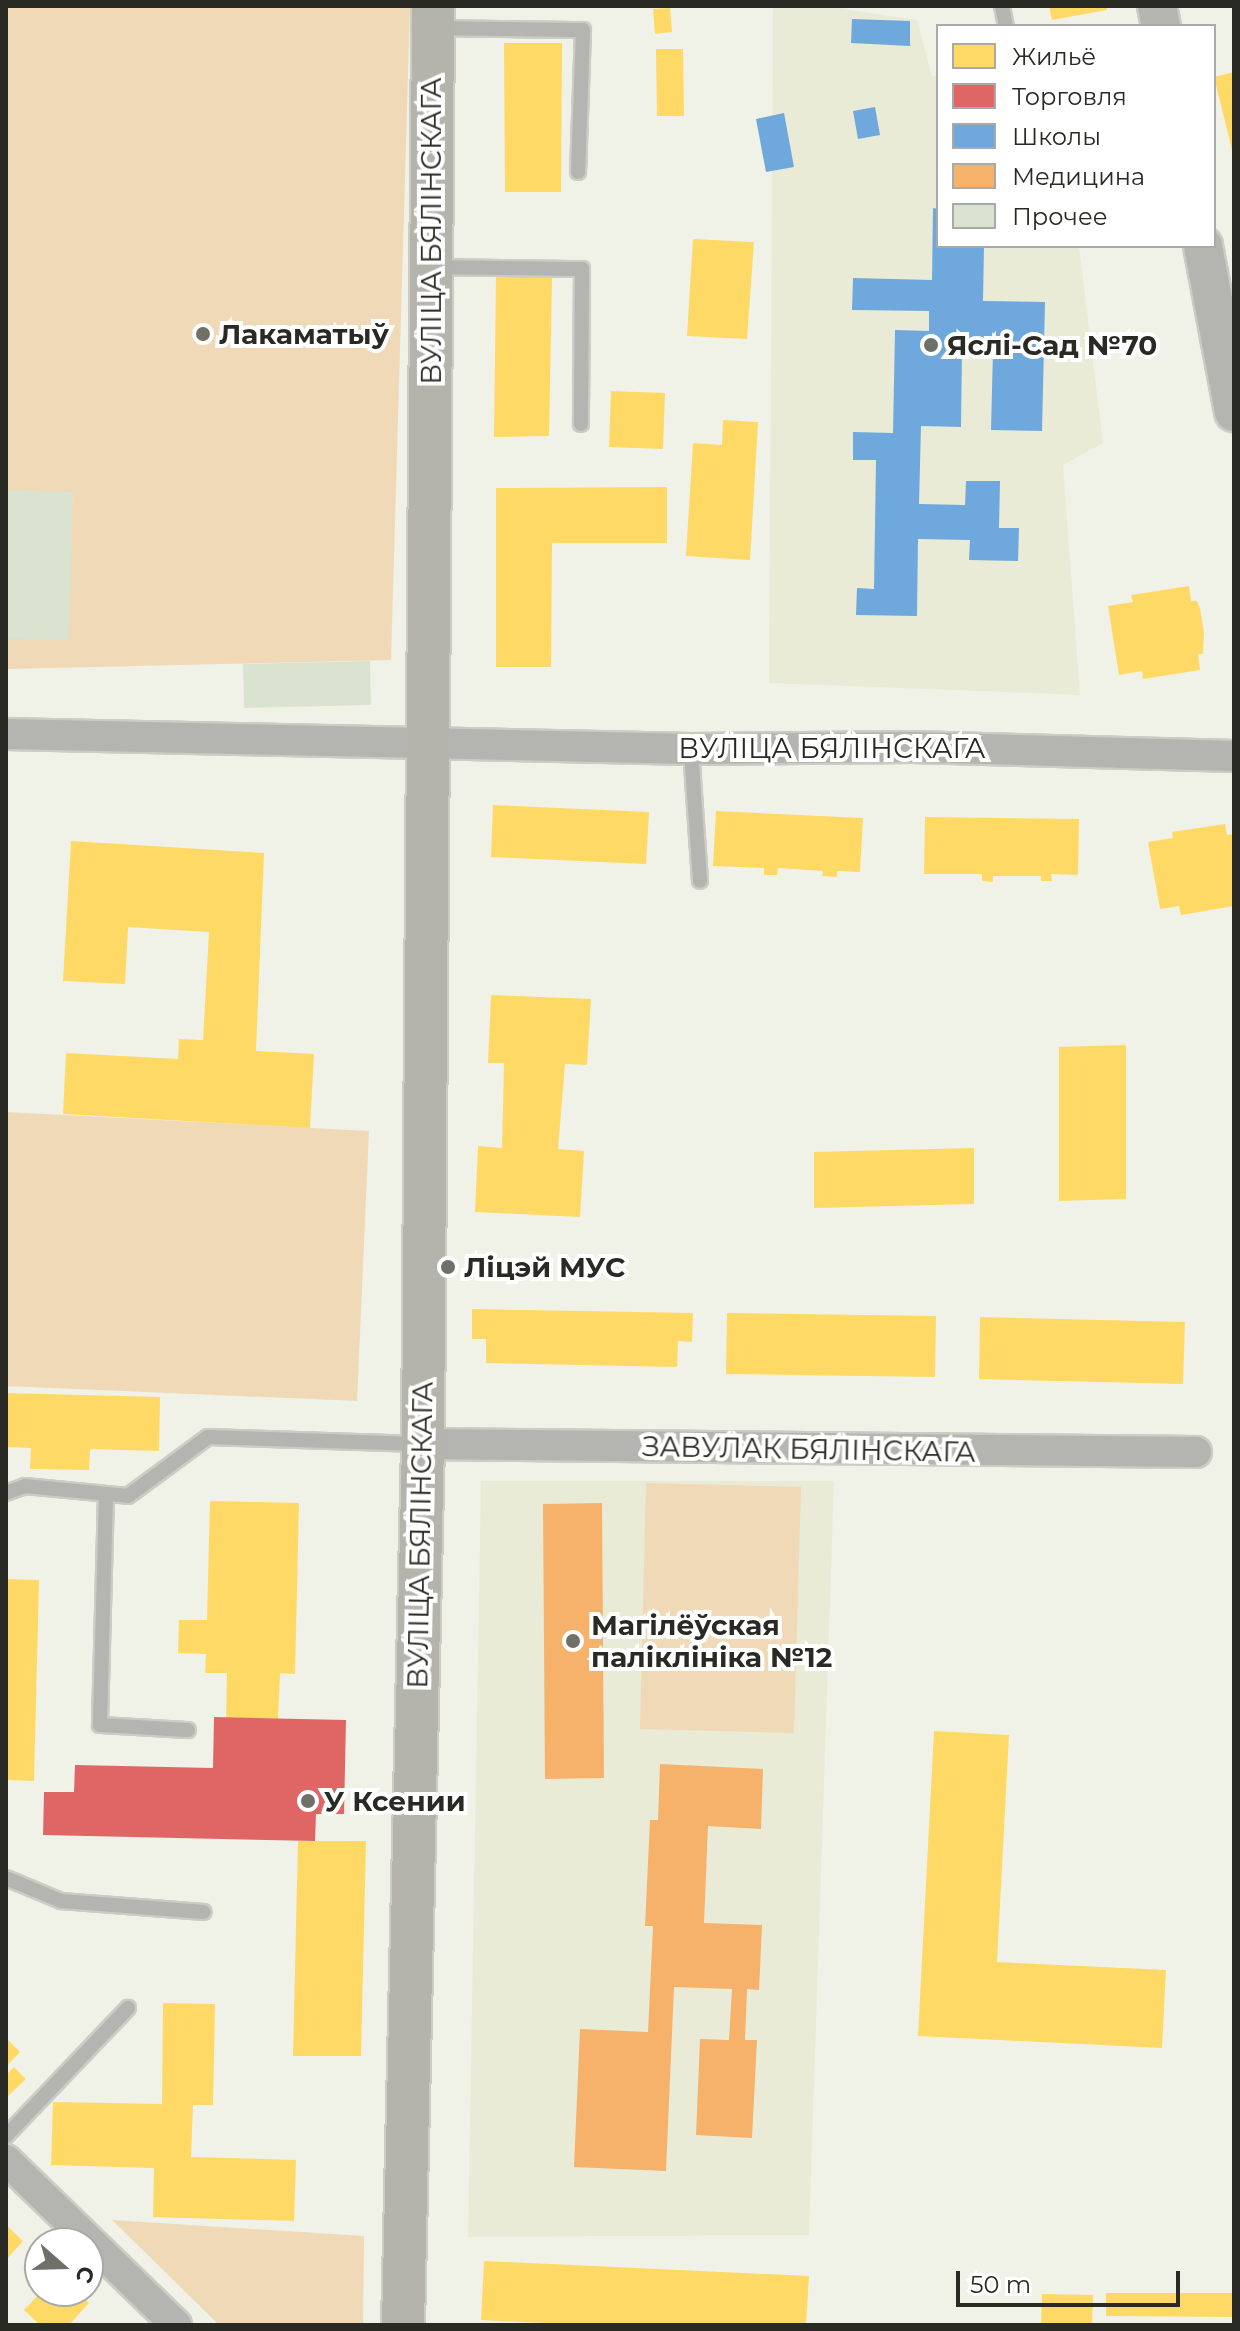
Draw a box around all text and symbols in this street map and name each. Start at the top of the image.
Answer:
legend [936,24,1216,248]
text: Жильё [1012,42,1096,71]
street label: ВУЛІЦА БЯЛІНСКАГА [414,77,448,385]
text: Торговля [1012,82,1127,111]
text: Школы [1012,122,1101,151]
text: Медицина [1012,162,1145,191]
text: Прочее [1012,202,1108,231]
place label: Лакаматыў [219,317,389,351]
marker: Лакаматыў [194,325,212,343]
place label: Яслі-Сад №70 [947,328,1157,362]
marker: Яслі-Сад №70 [922,336,940,354]
street label: ВУЛІЦА БЯЛІНСКАГА [678,731,986,765]
place label: Ліцэй МУС [464,1250,625,1284]
marker: Ліцэй МУС [439,1258,457,1276]
street label: ВУЛІЦА БЯЛІНСКАГА [401,1381,439,1689]
street label: ЗАВУЛАК БЯЛІНСКАГА [642,1429,976,1469]
place label: Магілёўская паліклініка №12 [591,1608,832,1674]
marker: Магілёўская паліклініка №12 [562,1630,584,1652]
place label: У Ксении [324,1784,466,1818]
marker: У Ксении [299,1792,317,1810]
north arrow [24,2227,104,2307]
scale bar [960,2255,1184,2305]
text: С [70,2263,101,2287]
text: 50 m [970,2270,1031,2299]

